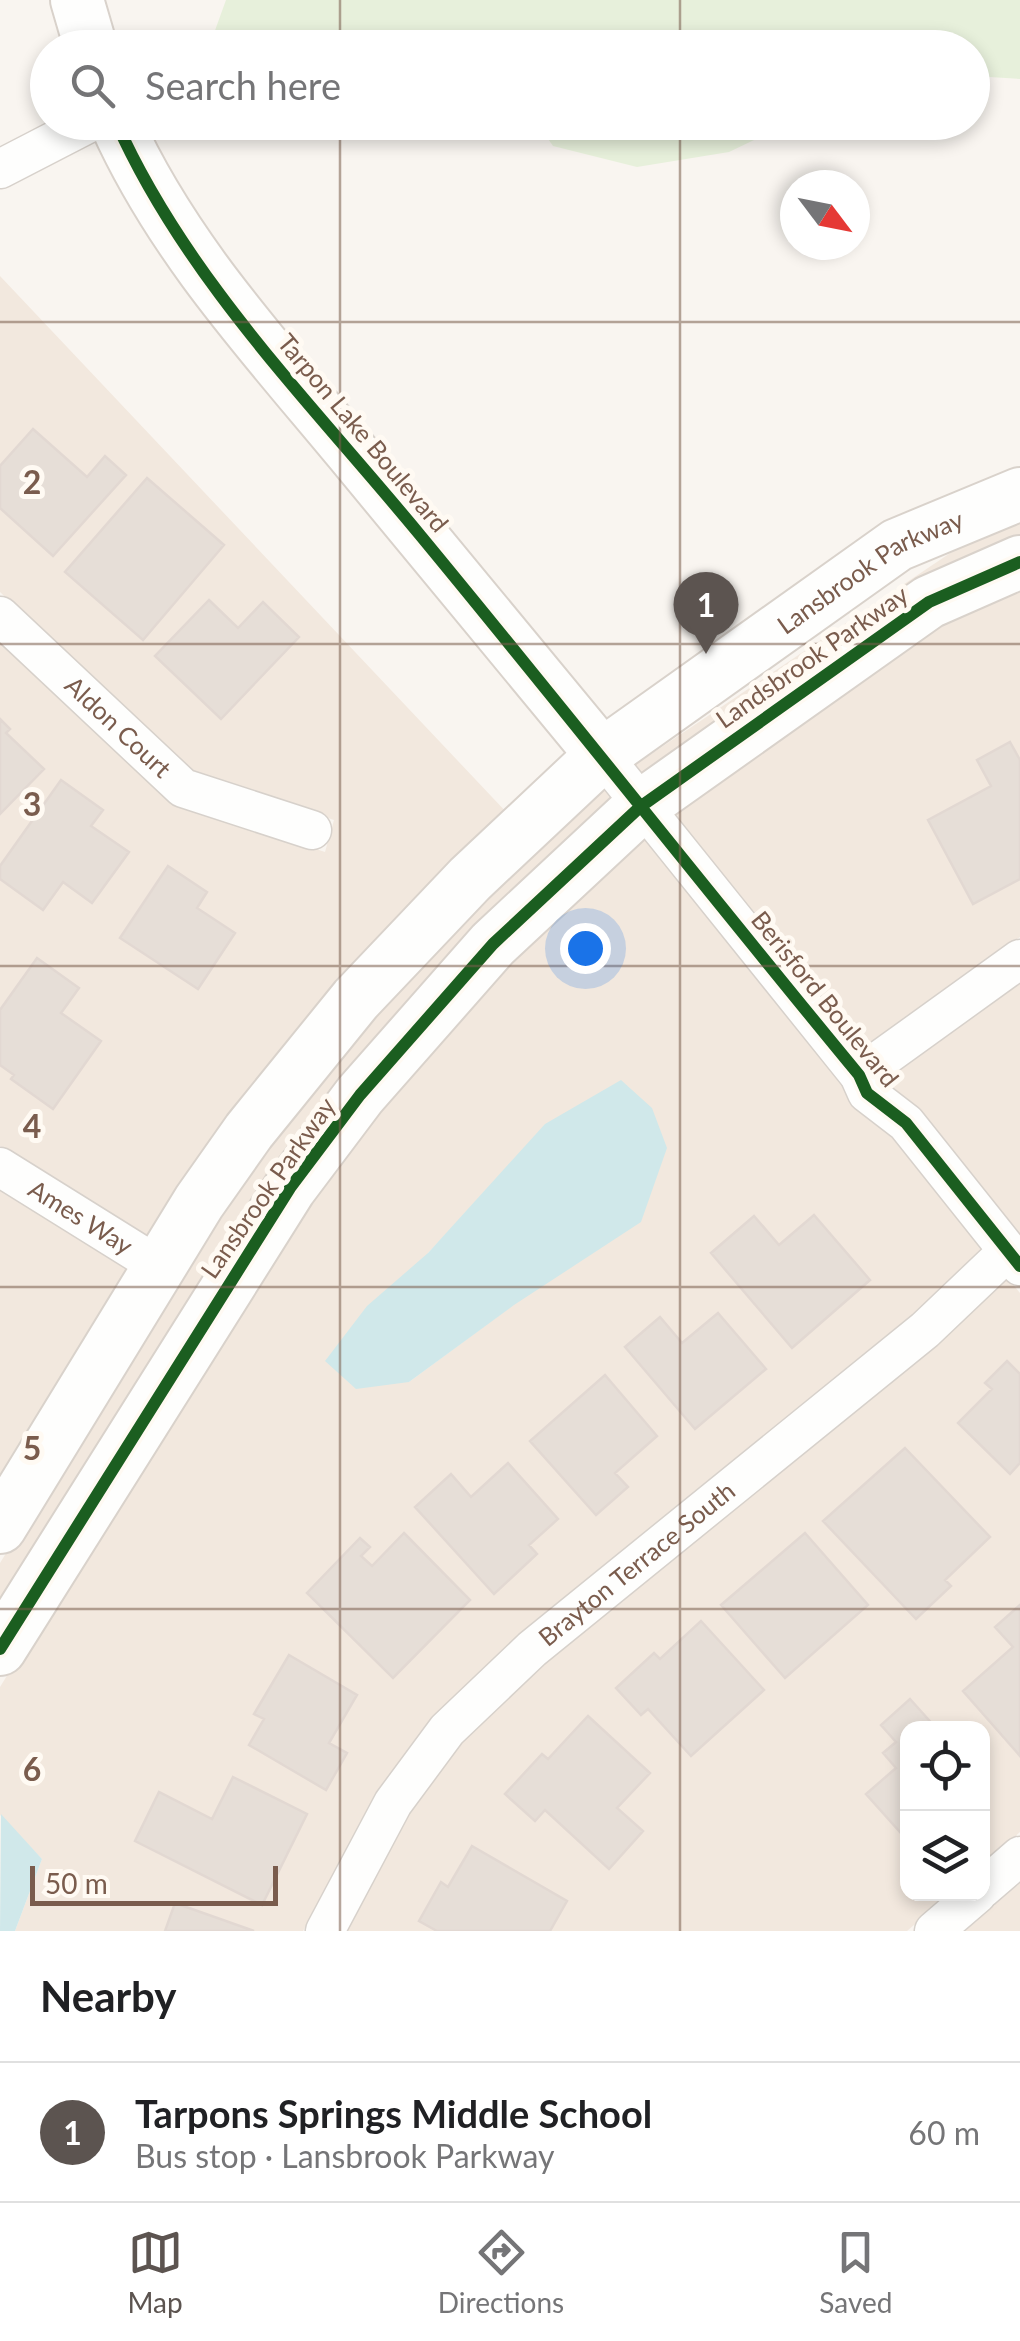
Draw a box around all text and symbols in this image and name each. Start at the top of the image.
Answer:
search box [30,30,990,140]
icon: search [65,58,120,113]
text: Search here [145,62,341,108]
north arrow [780,170,870,260]
street label: Tarpon Lake Boulevard [272,327,455,538]
text: 2 [23,462,41,501]
street label: Lansbrook Parkway [771,503,967,640]
pin: 1 [674,572,738,654]
street label: Landsbrook Parkway [710,579,913,734]
street label: Aldon Court [60,669,178,783]
text: 3 [23,784,41,823]
street label: Berisford Boulevard [746,905,906,1092]
your location [560,923,611,974]
street label: Lansbrook Parkway [194,1091,341,1283]
text: 4 [23,1106,41,1145]
street label: Ames Way [24,1173,139,1260]
text: 5 [23,1428,41,1467]
street label: Brayton Terrace South [532,1475,740,1652]
map controls [900,1721,990,1901]
button: locate [900,1721,990,1811]
text: 6 [23,1749,41,1788]
button: layers [900,1811,990,1901]
scale bar [30,1861,278,1906]
text: 50 m [45,1866,108,1900]
text: Nearby [40,1971,177,2021]
text: Tarpons Springs Middle School [135,2090,652,2136]
text: 1 [63,2113,82,2152]
text: 60 m [908,2113,980,2152]
text: Bus stop · Lansbrook Parkway [135,2136,554,2175]
tab: Map [128,2225,183,2319]
tab: Directions [438,2225,564,2319]
tab: Saved [819,2225,892,2319]

